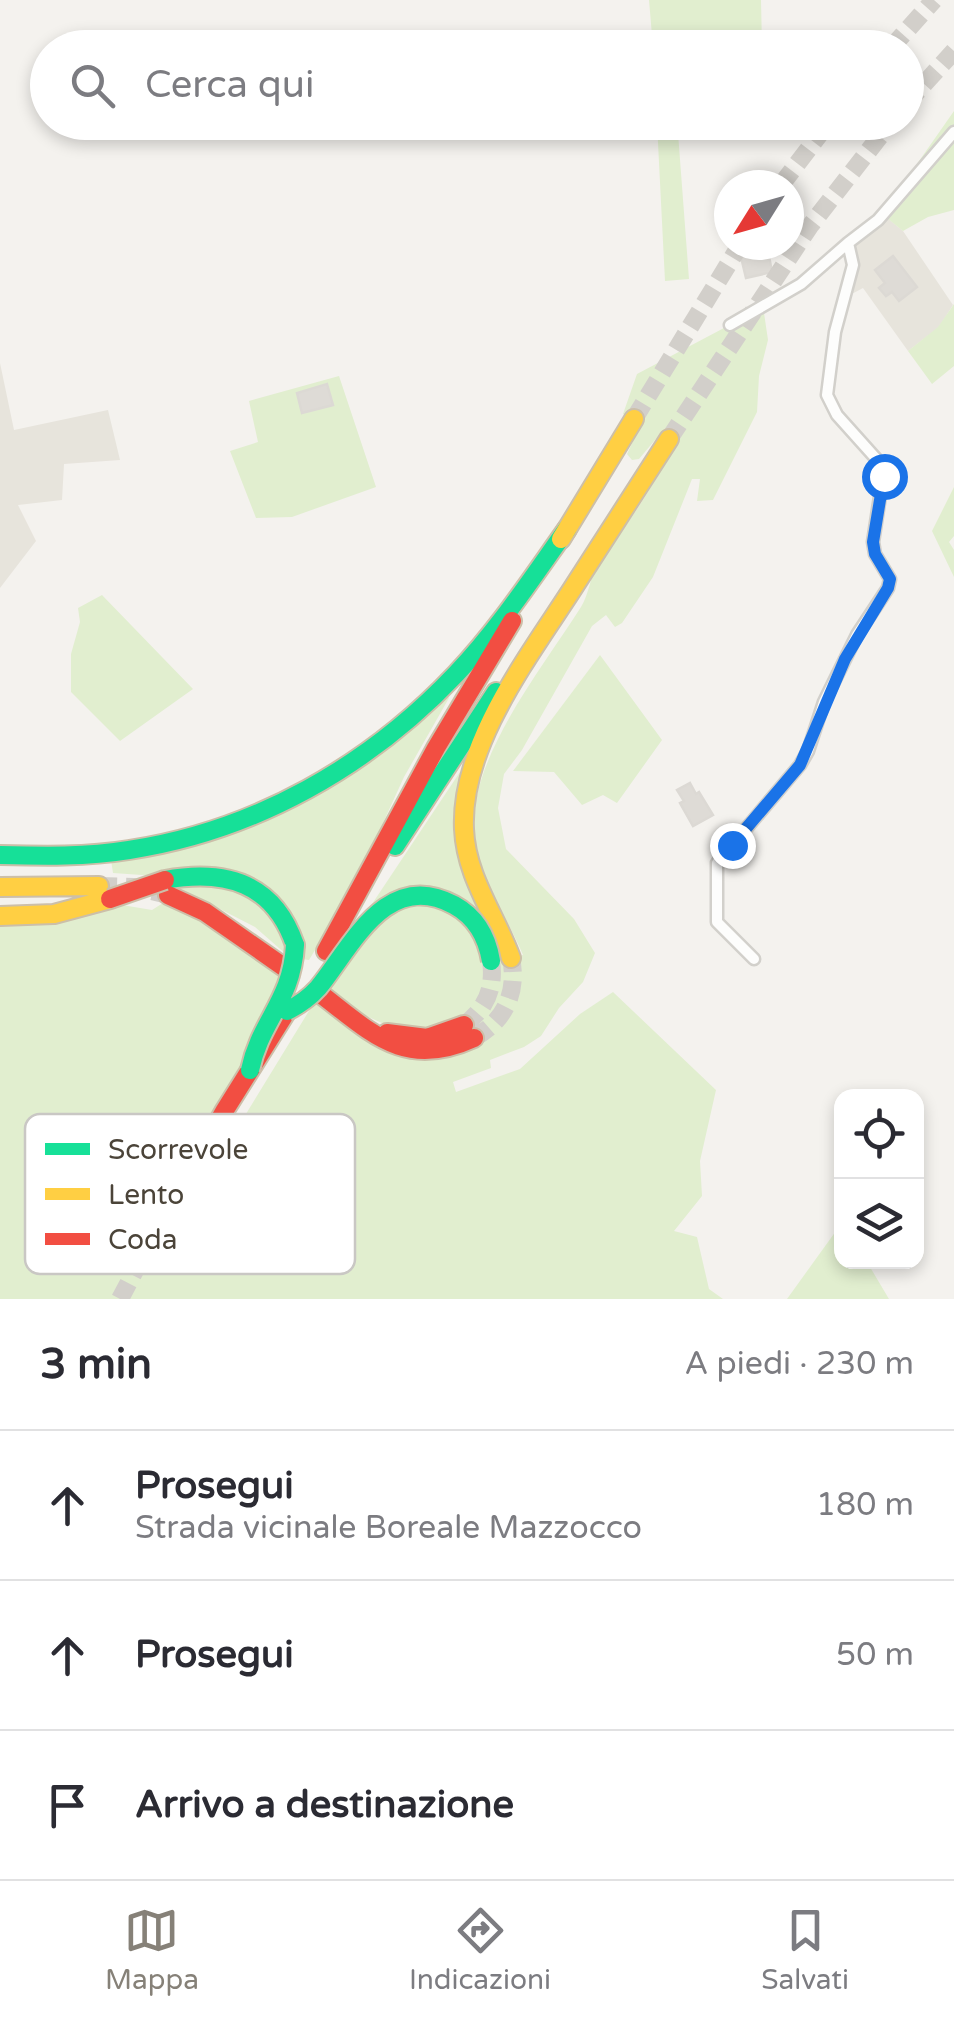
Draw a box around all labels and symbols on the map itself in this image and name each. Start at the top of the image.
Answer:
north arrow [714,170,804,260]
route start [862,454,908,500]
route end [710,823,756,869]
legend [25,1114,355,1274]
text: Scorrevole [108,1133,248,1167]
text: Lento [108,1178,184,1212]
text: Coda [108,1223,177,1257]

